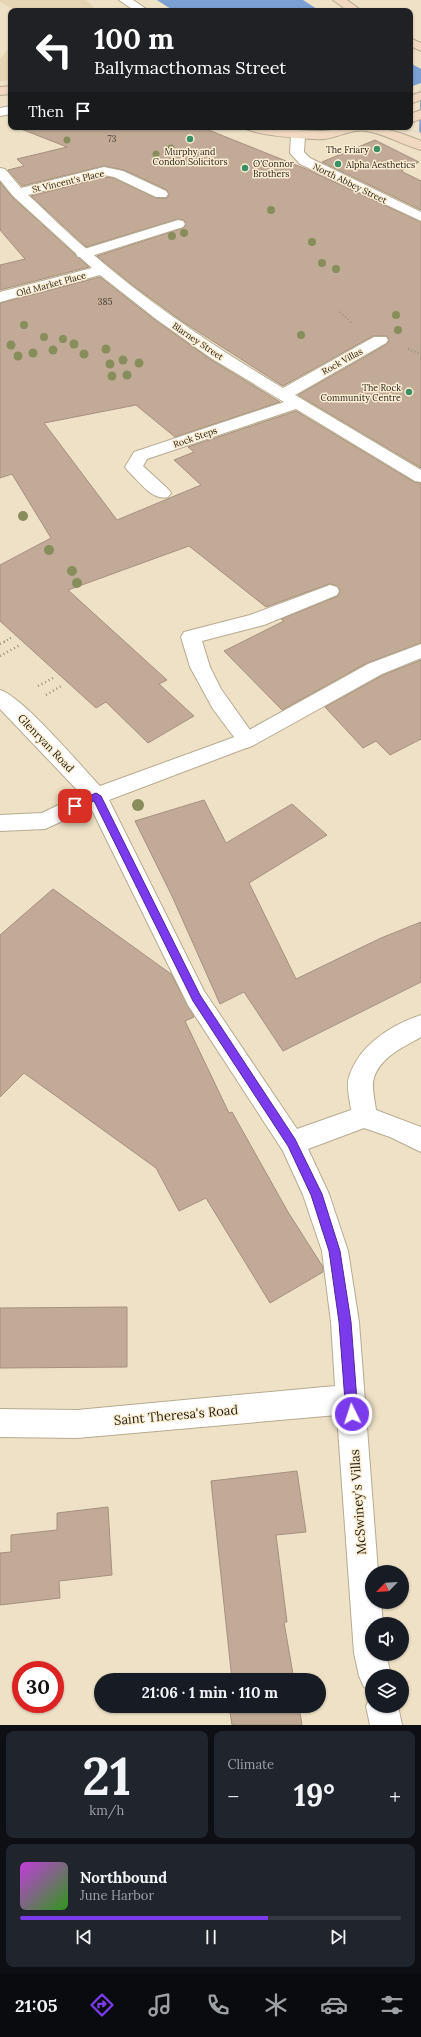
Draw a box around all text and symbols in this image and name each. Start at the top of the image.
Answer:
text: 100 m [94,21,174,57]
icon: left [28,24,80,76]
text: Ballymacthomas Street [94,56,286,79]
icon: arrive [72,100,94,122]
text: Then [28,102,64,121]
house number: 73 [107,133,117,144]
marker: Murphy and Condon Solicitors [185,134,195,144]
place label: The Friary [326,144,369,155]
marker: The Friary [372,144,382,154]
place label: Murphy and Condon Solicitors [152,146,228,167]
place label: O'Connor Brothers [253,158,294,179]
marker: Alpha Aesthetics [333,159,343,169]
place label: Alpha Aesthetics [345,159,415,170]
street label: North Abbey Street [311,160,389,206]
marker: O'Connor Brothers [240,163,250,173]
street label: St Vincent's Place [31,167,105,195]
street label: Old Market Place [15,269,87,299]
house number: 385 [98,296,113,307]
street label: Blarney Street [170,320,226,362]
street label: Rock Villas [320,345,364,377]
place label: The Rock Community Centre [320,382,401,403]
marker: The Rock Community Centre [404,387,414,397]
street label: Rock Steps [172,424,218,450]
street label: Glenryan Road [15,711,78,775]
pin [58,789,92,823]
icon: arrive [64,795,86,817]
position arrow [331,1393,373,1435]
street label: Saint Theresa's Road [113,1401,239,1429]
street label: McSwiney's Villas [346,1449,370,1555]
north arrow [365,1565,409,1609]
map controls [365,1565,409,1713]
button: sound [365,1617,409,1661]
speed limit sign: 30 [12,1661,64,1713]
button: layers [365,1669,409,1713]
text: 21:06 · 1 min · 110 m [142,1683,278,1702]
text: 21 [82,1743,131,1809]
text: Climate [228,1756,274,1773]
text: 19° [294,1776,335,1814]
text: − [228,1782,239,1810]
text: + [389,1782,401,1810]
text: km/h [89,1802,124,1819]
text: Northbound [80,1868,167,1887]
text: June Harbor [80,1887,154,1904]
icon: previous [73,1926,95,1948]
icon: pause [200,1926,222,1948]
icon: next [327,1926,349,1948]
icon: directions [88,1991,116,2019]
icon: music [146,1991,174,2019]
icon: phone [204,1991,232,2019]
icon: climate [262,1991,290,2019]
icon: car [320,1991,348,2019]
icon: filters [378,1991,406,2019]
text: 21:05 [15,1994,58,2017]

